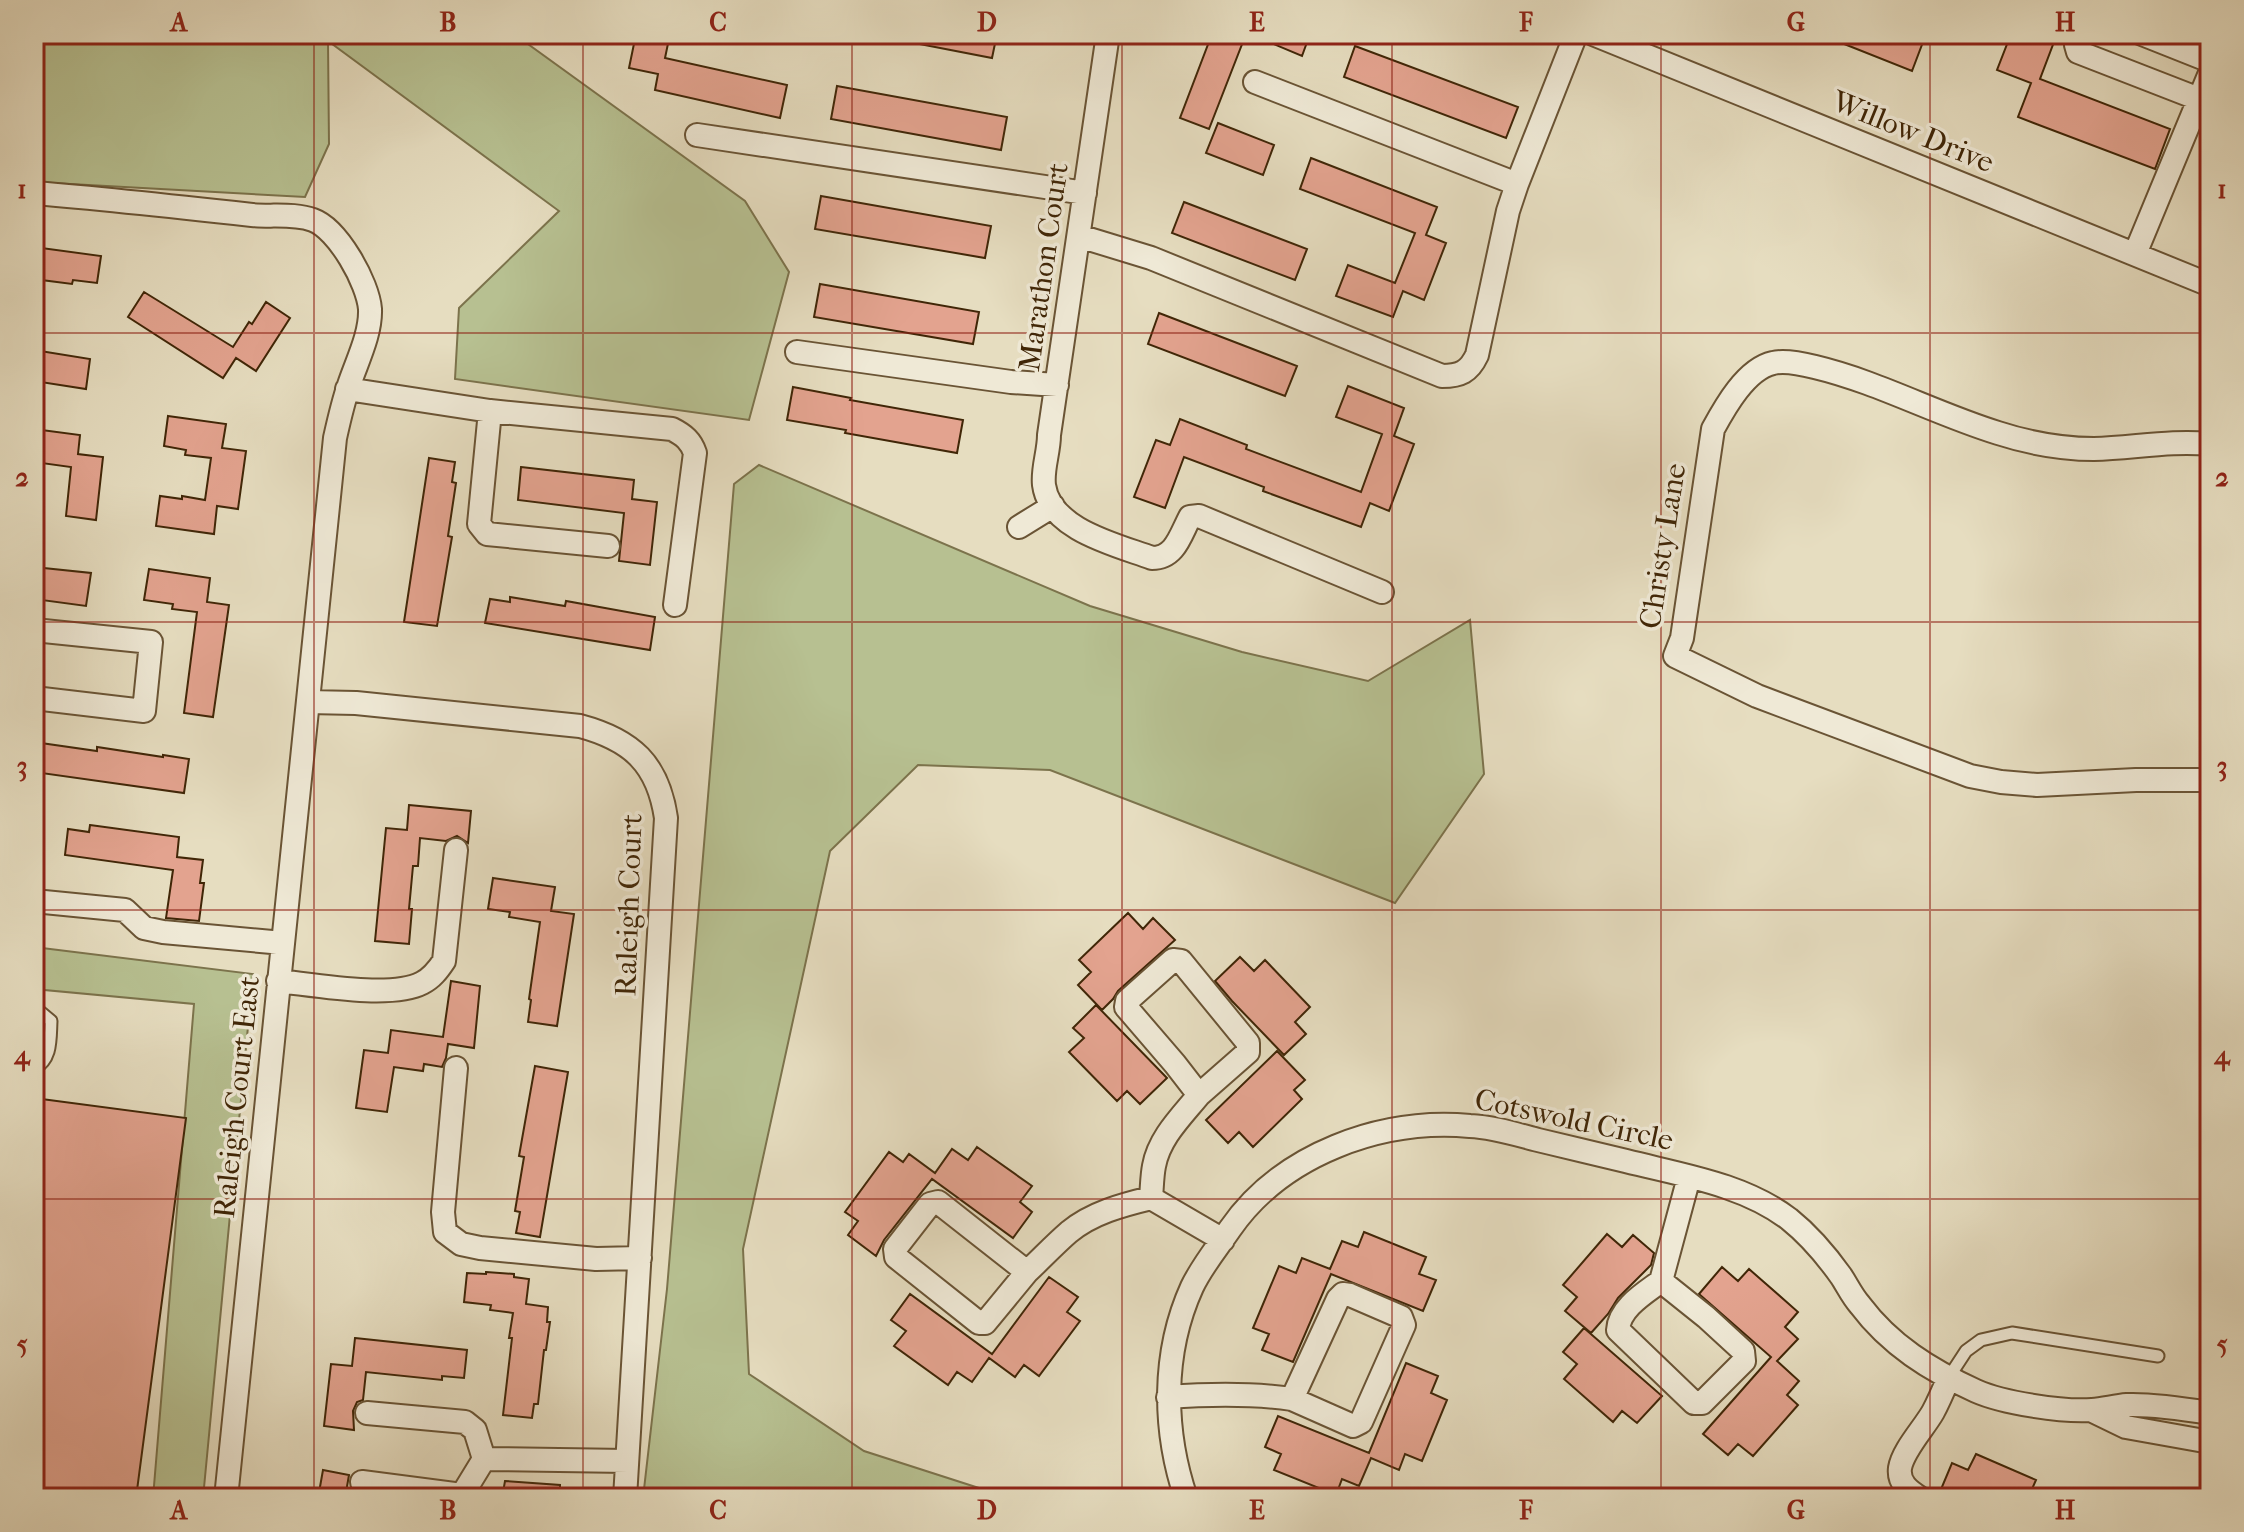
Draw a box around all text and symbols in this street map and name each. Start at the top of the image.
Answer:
text: A [169,7,189,38]
text: B [440,7,457,38]
text: C [709,7,727,38]
text: D [977,7,997,38]
text: E [1249,7,1265,38]
text: F [1518,7,1533,38]
text: G [1787,7,1805,38]
text: H [2055,7,2076,38]
street label: Willow Drive [1826,83,1999,180]
street label: Marathon Court [1012,160,1076,373]
text: 1 [17,174,27,205]
text: 1 [2217,174,2227,205]
street label: Christy Lane [1633,461,1693,631]
text: 2 [15,462,29,493]
text: 2 [2215,462,2229,493]
text: 3 [17,751,27,782]
text: 3 [2217,751,2227,782]
street label: Raleigh Court [608,813,650,997]
street label: Raleigh Court East [207,974,267,1220]
text: 4 [13,1040,31,1072]
text: 4 [2213,1040,2231,1072]
street label: Cotswold Circle [1472,1082,1677,1158]
text: 5 [16,1329,28,1360]
text: 5 [2216,1329,2228,1360]
text: A [169,1495,189,1526]
text: B [440,1495,457,1526]
text: C [709,1495,727,1526]
text: D [977,1495,997,1526]
text: E [1249,1495,1265,1526]
text: F [1518,1495,1533,1526]
text: G [1787,1495,1805,1526]
text: H [2055,1495,2076,1526]

